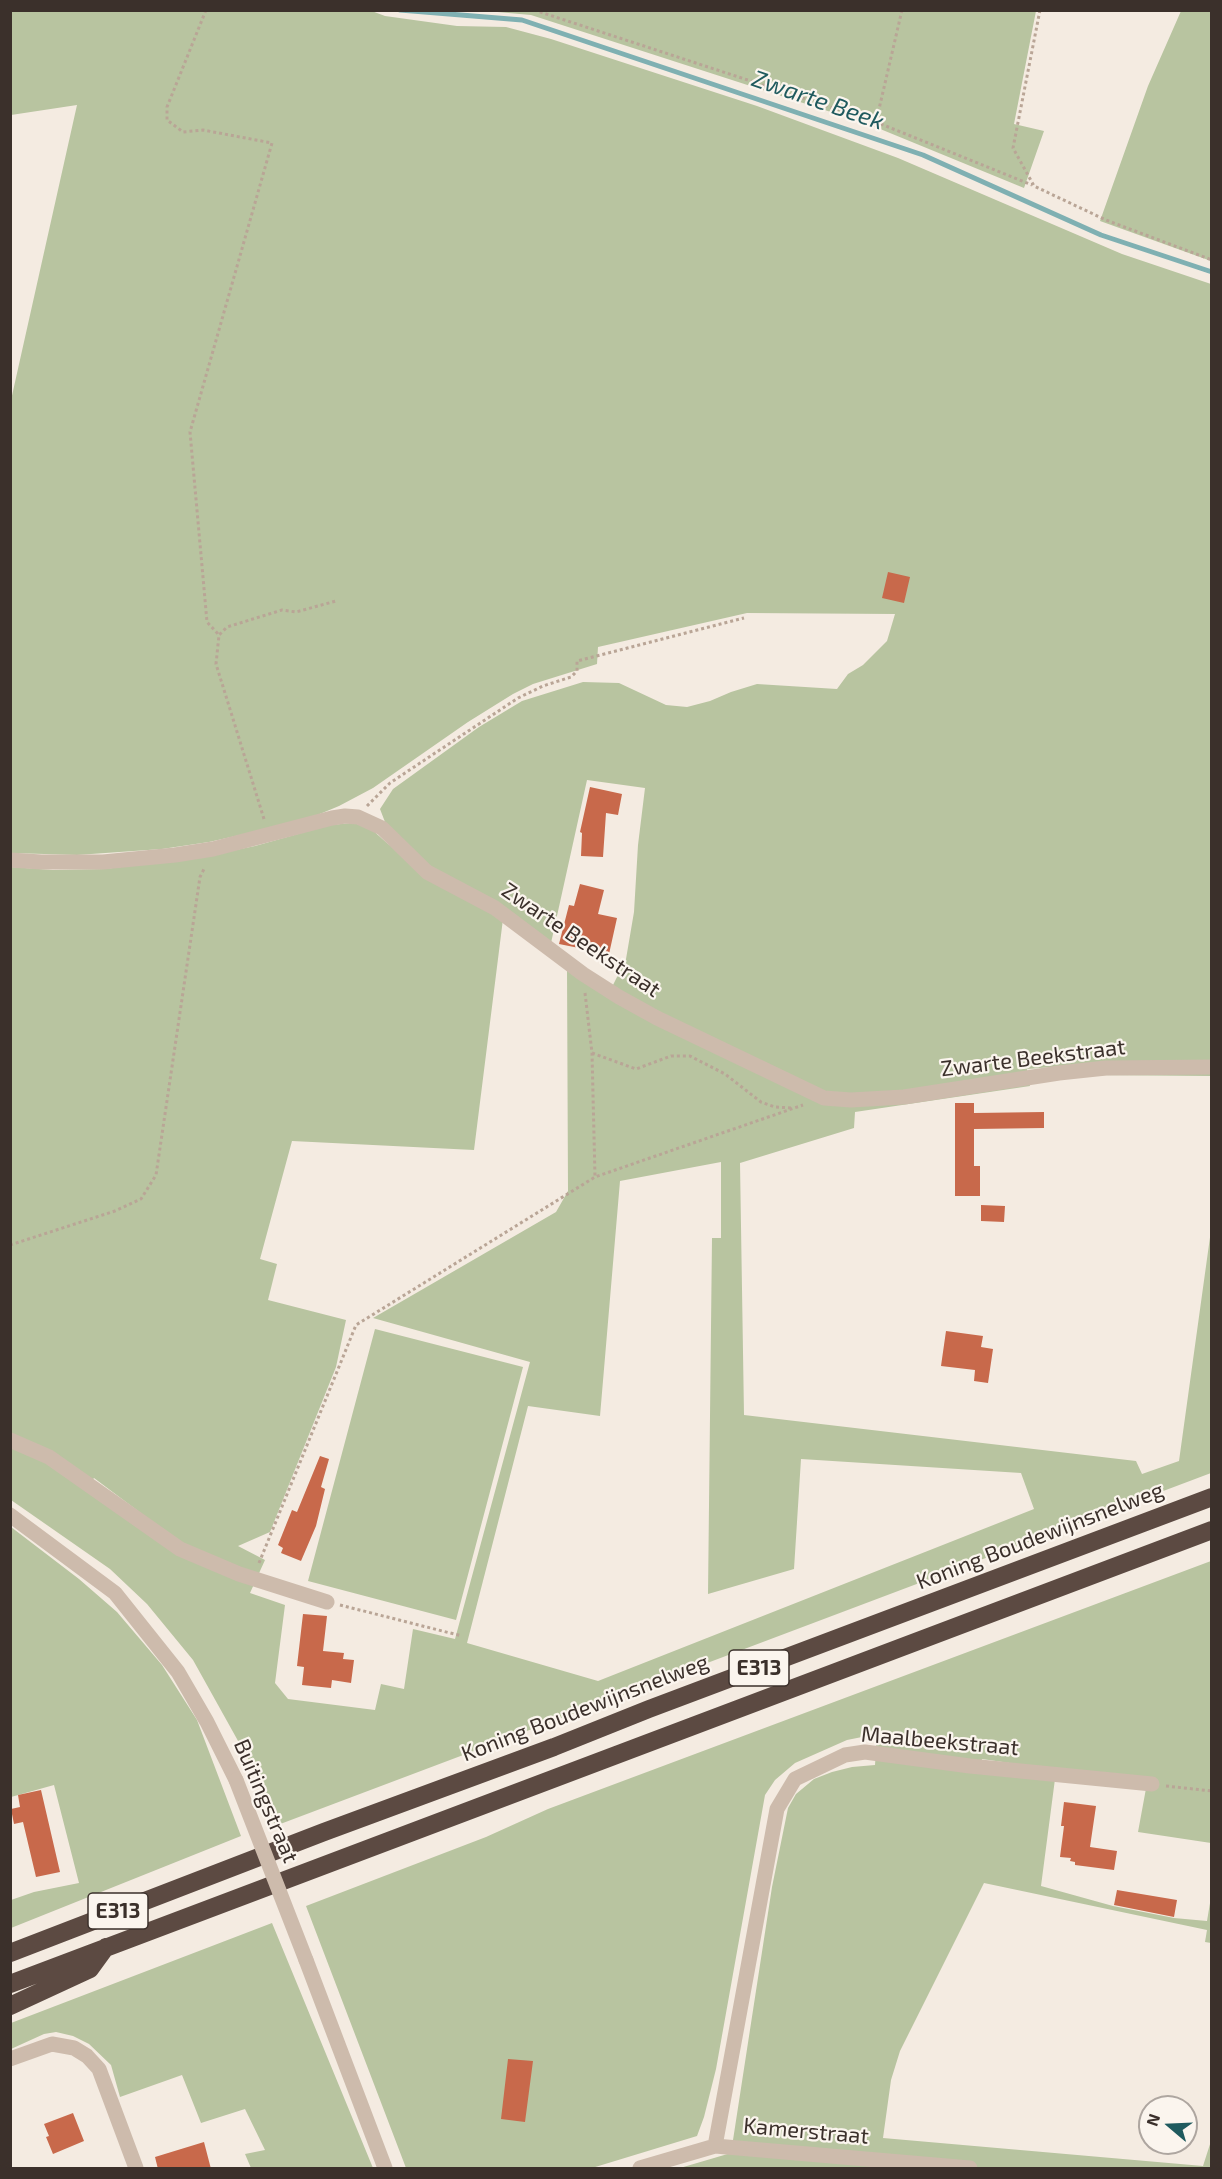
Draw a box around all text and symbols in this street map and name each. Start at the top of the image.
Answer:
water label: Zwarte Beek [748,64,888,136]
street label: Zwarte Beekstraat [497,877,665,1003]
street label: Zwarte Beekstraat [939,1034,1127,1082]
street label: Koning Boudewijnsnelweg [913,1477,1167,1595]
street label: Koning Boudewijnsnelweg [458,1649,712,1767]
road number: E313 [729,1650,789,1686]
street label: Maalbeekstraat [860,1721,1020,1761]
street label: Buitingstraat [228,1735,304,1867]
road number: E313 [88,1893,148,1929]
north arrow [1138,2095,1198,2155]
text: N [1142,2111,1163,2128]
street label: Kamerstraat [742,2112,870,2150]

